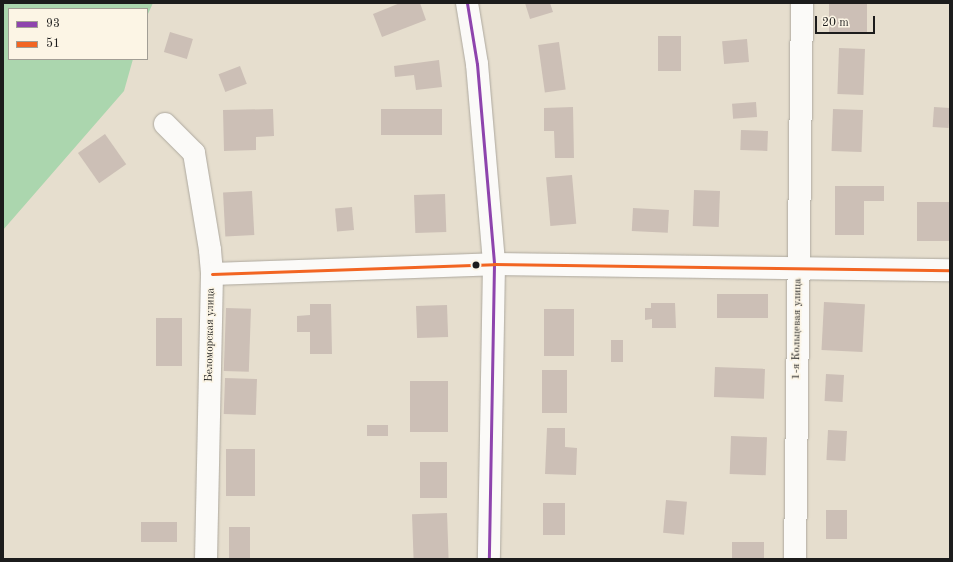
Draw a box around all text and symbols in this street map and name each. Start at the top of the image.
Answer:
legend [8,8,148,60]
scale bar [817,8,877,34]
text: 20 m [822,17,849,29]
text: 93 [46,18,60,30]
text: 51 [46,38,60,50]
unlabelled marker [471,260,481,270]
street label: 1-я Кольцевая улица [791,278,805,380]
street label: Беломорская улица [204,288,218,382]

